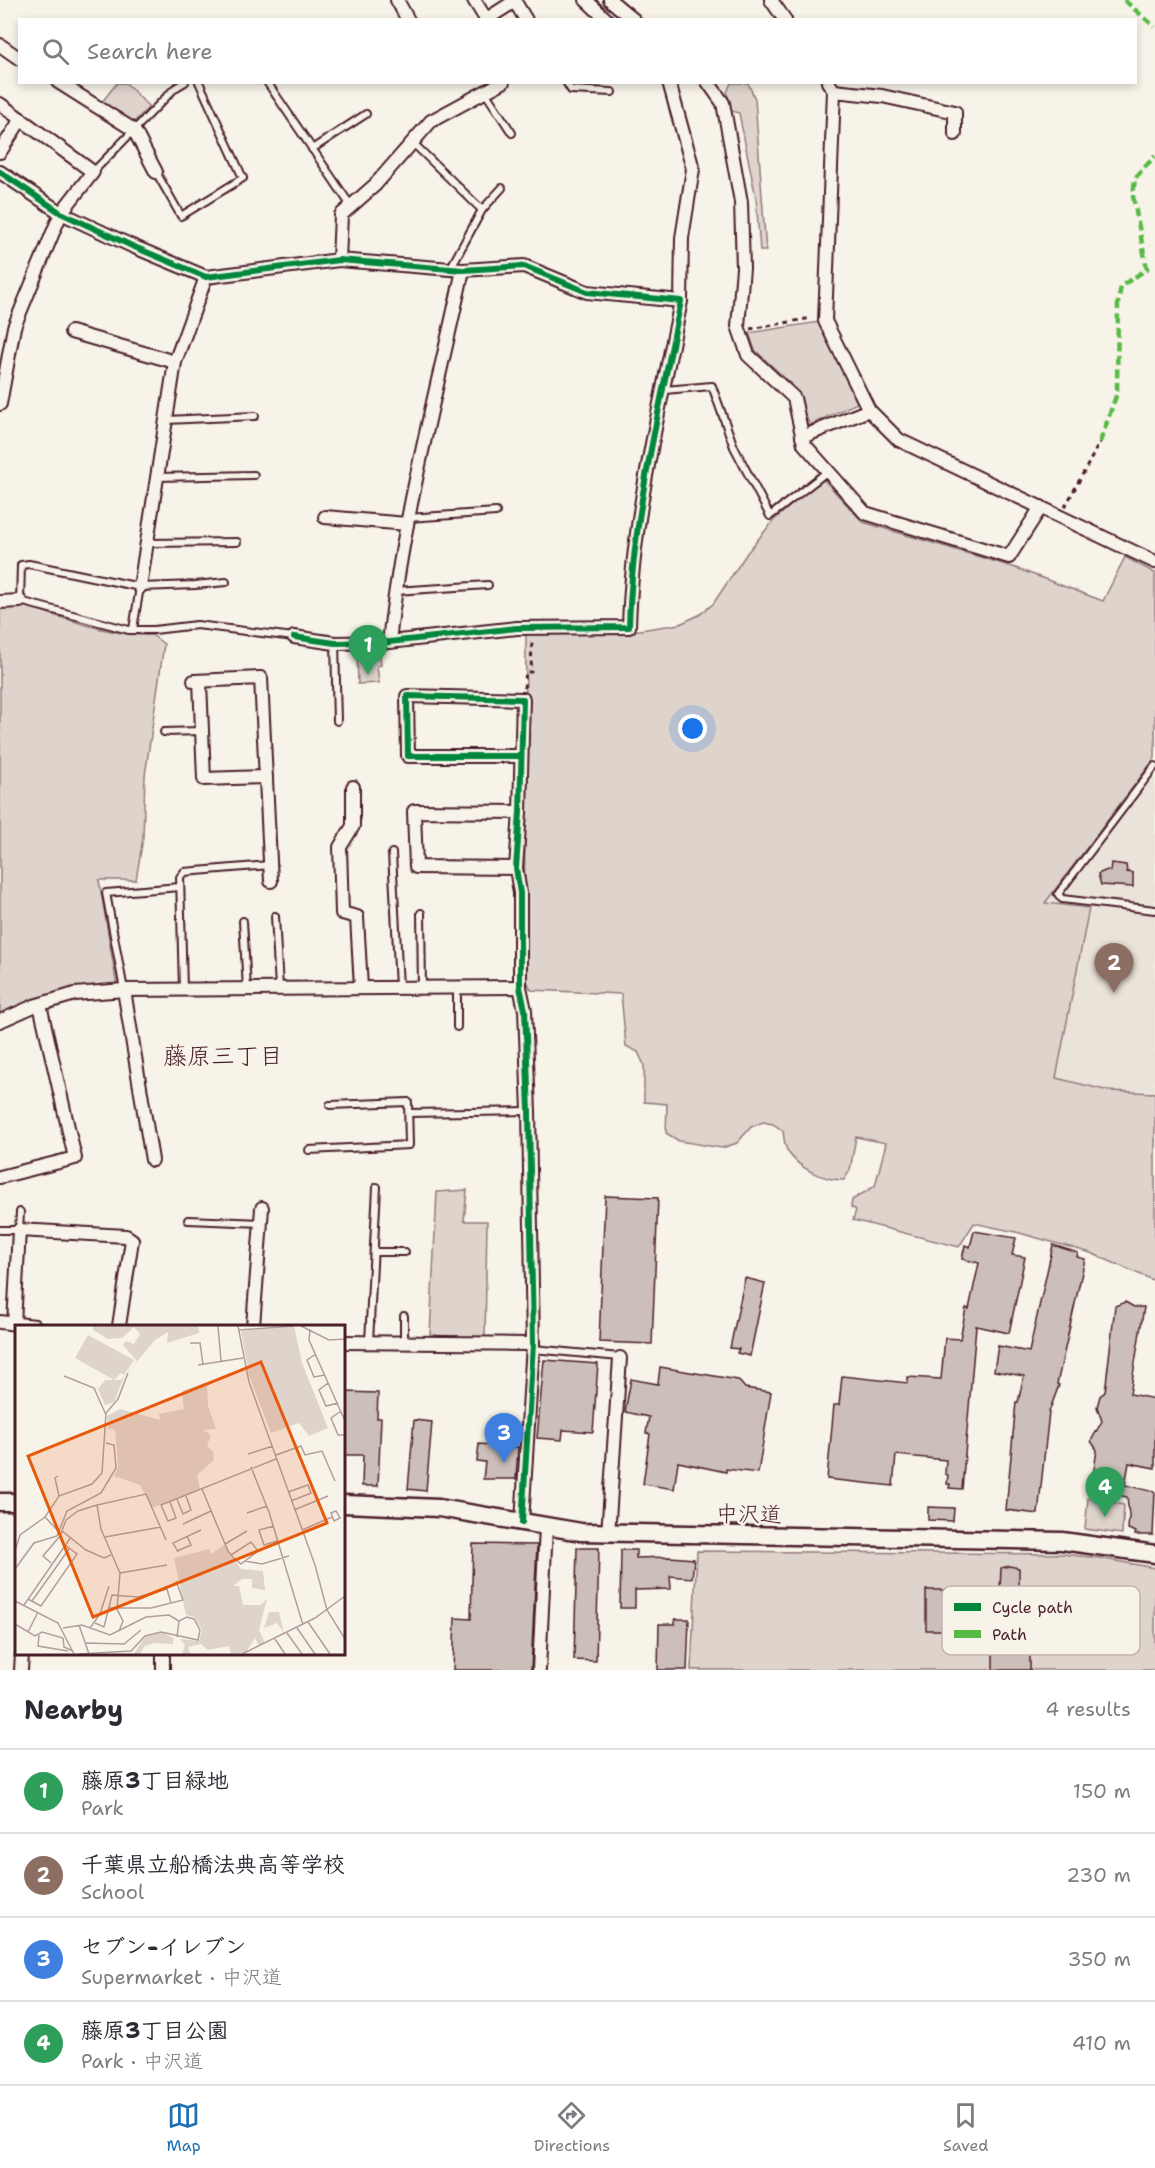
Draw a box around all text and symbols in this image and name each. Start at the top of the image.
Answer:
search box [18,18,1137,84]
icon: search [39,35,72,68]
text: Search here [87,37,213,66]
pin: 1 [348,626,388,675]
your location [678,714,707,743]
pin: 2 [1094,944,1134,993]
district label: 藤原三丁目 [163,1040,283,1072]
inset map [15,1325,345,1655]
pin: 3 [484,1414,524,1463]
pin: 4 [1086,1468,1124,1517]
street label: 中沢道 [716,1499,782,1529]
legend [942,1586,1140,1655]
text: Cycle path [992,1597,1073,1618]
text: Path [992,1624,1027,1645]
text: Nearby [24,1692,123,1727]
text: 4 results [1045,1696,1131,1722]
text: 藤原3丁目緑地 [81,1766,228,1795]
text: 1 [39,1778,48,1804]
text: 150 m [1073,1778,1131,1804]
text: Park [81,1795,124,1821]
text: 千葉県立船橋法典高等学校 [81,1850,345,1879]
text: 2 [37,1862,51,1888]
text: 230 m [1066,1862,1131,1888]
text: School [81,1879,144,1905]
text: セブン-イレブン [81,1932,246,1961]
text: 3 [37,1946,51,1972]
text: 350 m [1067,1946,1131,1972]
text: Supermarket · 中沢道 [81,1964,282,1990]
text: 藤原3丁目公園 [81,2016,228,2045]
text: 4 [37,2030,51,2056]
text: 410 m [1072,2030,1131,2056]
text: Park · 中沢道 [81,2048,203,2074]
tab: Map [167,2099,201,2156]
tab: Directions [534,2099,610,2156]
tab: Saved [943,2099,989,2156]

